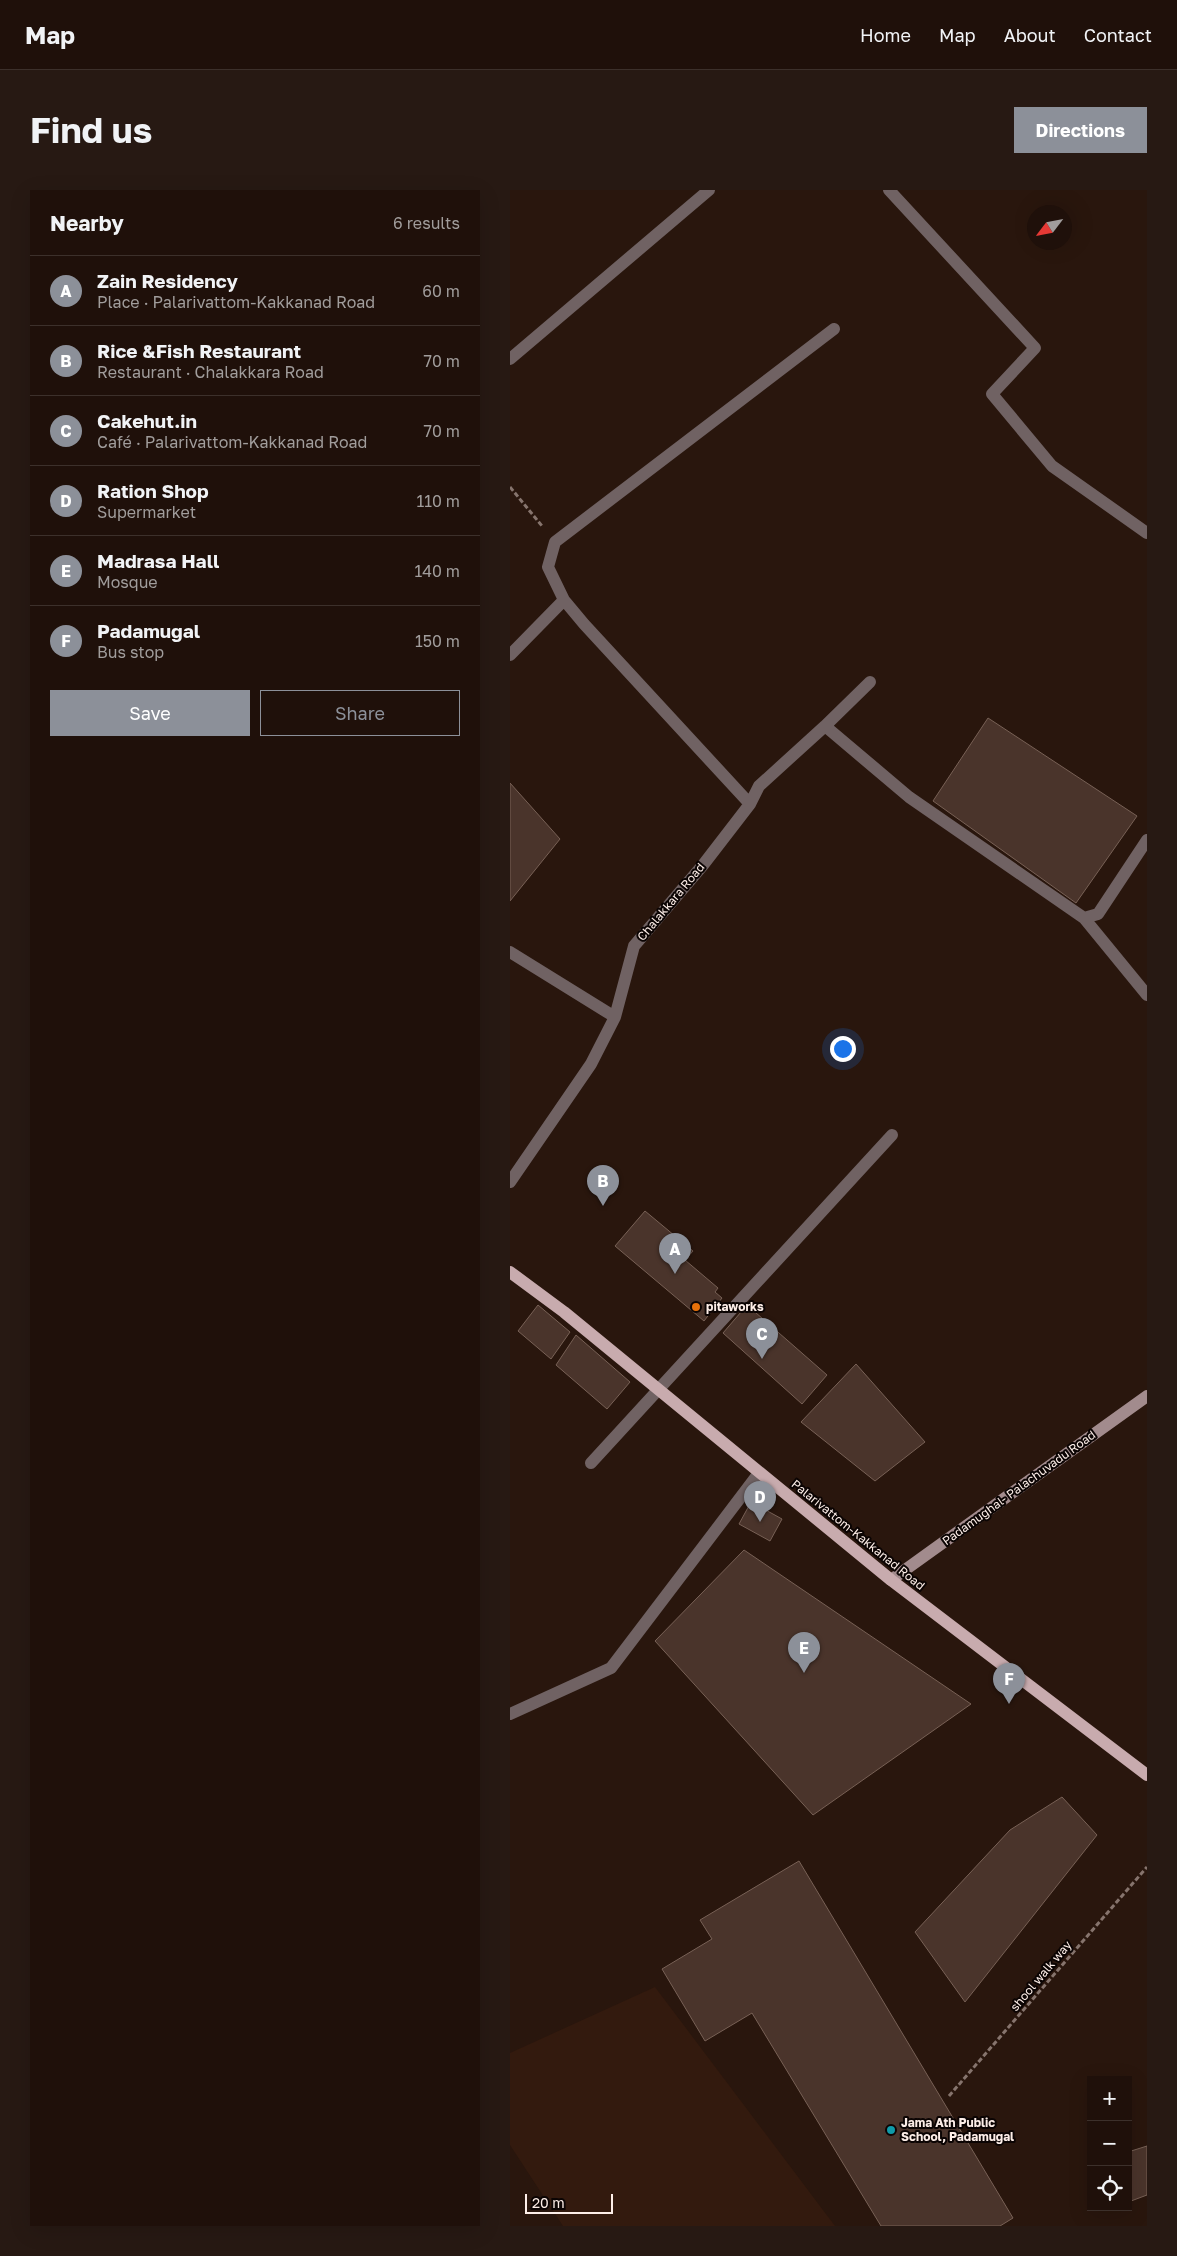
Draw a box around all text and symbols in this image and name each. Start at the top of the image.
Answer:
text: Map [25,20,75,49]
text: Home [860,24,911,46]
text: Map [939,24,976,46]
text: About [1004,24,1056,46]
text: Contact [1084,24,1152,46]
button: Directions [1014,107,1147,153]
text: Find us [30,109,152,151]
north arrow [1027,205,1072,250]
text: Nearby [50,210,124,236]
text: 6 results [393,213,460,233]
text: Zain Residency [97,269,238,292]
text: A [60,281,72,301]
text: 60 m [422,281,460,301]
text: Place · Palarivattom-Kakkanad Road [97,292,375,312]
text: Rice &Fish Restaurant [97,339,301,362]
text: B [60,351,72,371]
text: 70 m [423,351,460,371]
text: Restaurant · Chalakkara Road [97,362,324,382]
text: Cakehut.in [97,409,197,432]
text: C [60,421,72,441]
text: 70 m [423,421,460,441]
text: Café · Palarivattom-Kakkanad Road [97,432,367,452]
text: Ration Shop [97,479,209,502]
text: D [60,491,72,511]
text: 110 m [416,491,460,511]
text: Supermarket [97,502,196,522]
text: Madrasa Hall [97,549,219,572]
text: E [61,561,71,581]
text: 140 m [414,561,460,581]
text: Mosque [97,572,158,592]
text: Padamugal [97,619,200,642]
text: F [61,631,71,651]
text: 150 m [415,631,460,651]
text: Bus stop [97,642,164,662]
button: Save [50,690,250,736]
button: Share [260,690,460,736]
street label: Chalakkara Road [634,860,708,944]
your location [830,1036,856,1062]
pin: B [587,1165,619,1206]
pin: A [659,1233,691,1274]
place label: pitaworks [706,1299,764,1314]
marker: pitaworks [690,1301,702,1313]
pin: C [746,1318,778,1359]
street label: Padamughal- Palachuvadu Road [939,1427,1098,1548]
street label: Palarivattom-Kakkanad Road [789,1476,928,1593]
pin: D [744,1481,776,1522]
pin: E [788,1632,820,1673]
pin: F [993,1663,1025,1704]
street label: shool walk way [1007,1937,1075,2014]
map controls [1087,2076,1132,2211]
button: + [1087,2076,1132,2121]
place label: Jama Ath Public School, Padamugal [901,2115,1014,2144]
button: − [1087,2121,1132,2166]
marker: Jama Ath Public School, Padamugal [885,2124,897,2136]
button: locate [1087,2166,1132,2211]
scale bar [525,2191,612,2214]
text: 20 m [532,2194,565,2211]

